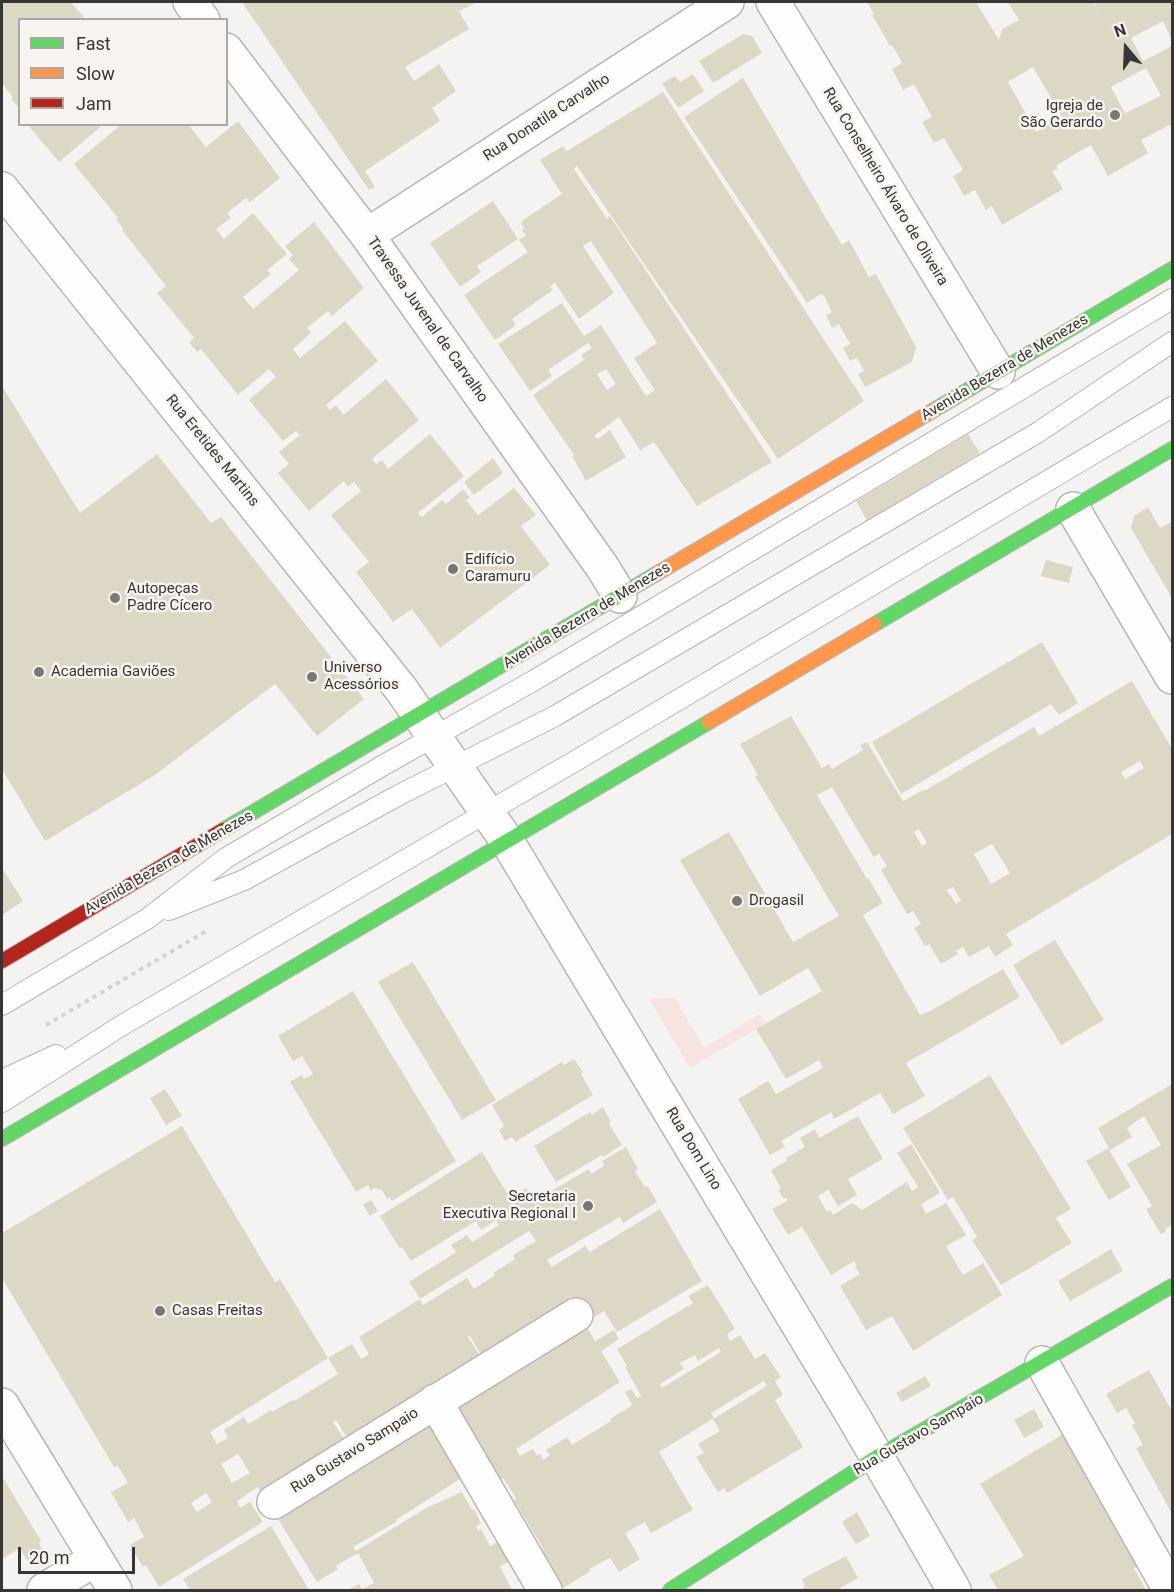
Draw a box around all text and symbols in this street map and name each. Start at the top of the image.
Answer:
legend [18,18,228,126]
north arrow [1096,18,1156,78]
text: N [1112,20,1128,41]
text: Fast [76,33,111,54]
text: Slow [76,63,115,84]
street label: Rua Donatila Carvalho [480,70,614,166]
street label: Rua Conselheiro Álvaro de Oliveira [819,85,951,289]
text: Jam [76,93,112,114]
place label: Igreja de São Gerardo [1021,97,1103,132]
marker: Igreja de São Gerardo [1108,108,1122,122]
street label: Travessa Juvenal de Carvalho [363,234,491,406]
street label: Avenida Bezerra de Menezes [918,311,1092,425]
street label: Rua Eretides Martins [161,392,263,510]
place label: Edifício Caramuru [465,551,531,586]
street label: Avenida Bezerra de Menezes [500,559,674,673]
marker: Edifício Caramuru [446,562,460,576]
place label: Autopeças Padre Cícero [127,580,212,615]
marker: Autopeças Padre Cícero [108,591,122,605]
place label: Universo Acessórios [324,659,399,694]
place label: Academia Gaviões [51,663,175,681]
marker: Academia Gaviões [32,665,46,679]
marker: Universo Acessórios [305,670,319,684]
street label: Avenida Bezerra de Menezes [82,807,256,919]
place label: Drogasil [749,892,804,910]
marker: Drogasil [730,894,744,908]
street label: Rua Dom Lino [661,1104,725,1194]
place label: Secretaria Executiva Regional I [443,1188,576,1223]
marker: Secretaria Executiva Regional I [581,1199,595,1213]
place label: Casas Freitas [172,1302,263,1320]
marker: Casas Freitas [153,1304,167,1318]
street label: Rua Gustavo Sampaio [851,1390,987,1480]
street label: Rua Gustavo Sampaio [288,1404,422,1498]
scale bar [21,1535,138,1573]
text: 20 m [29,1547,69,1568]

